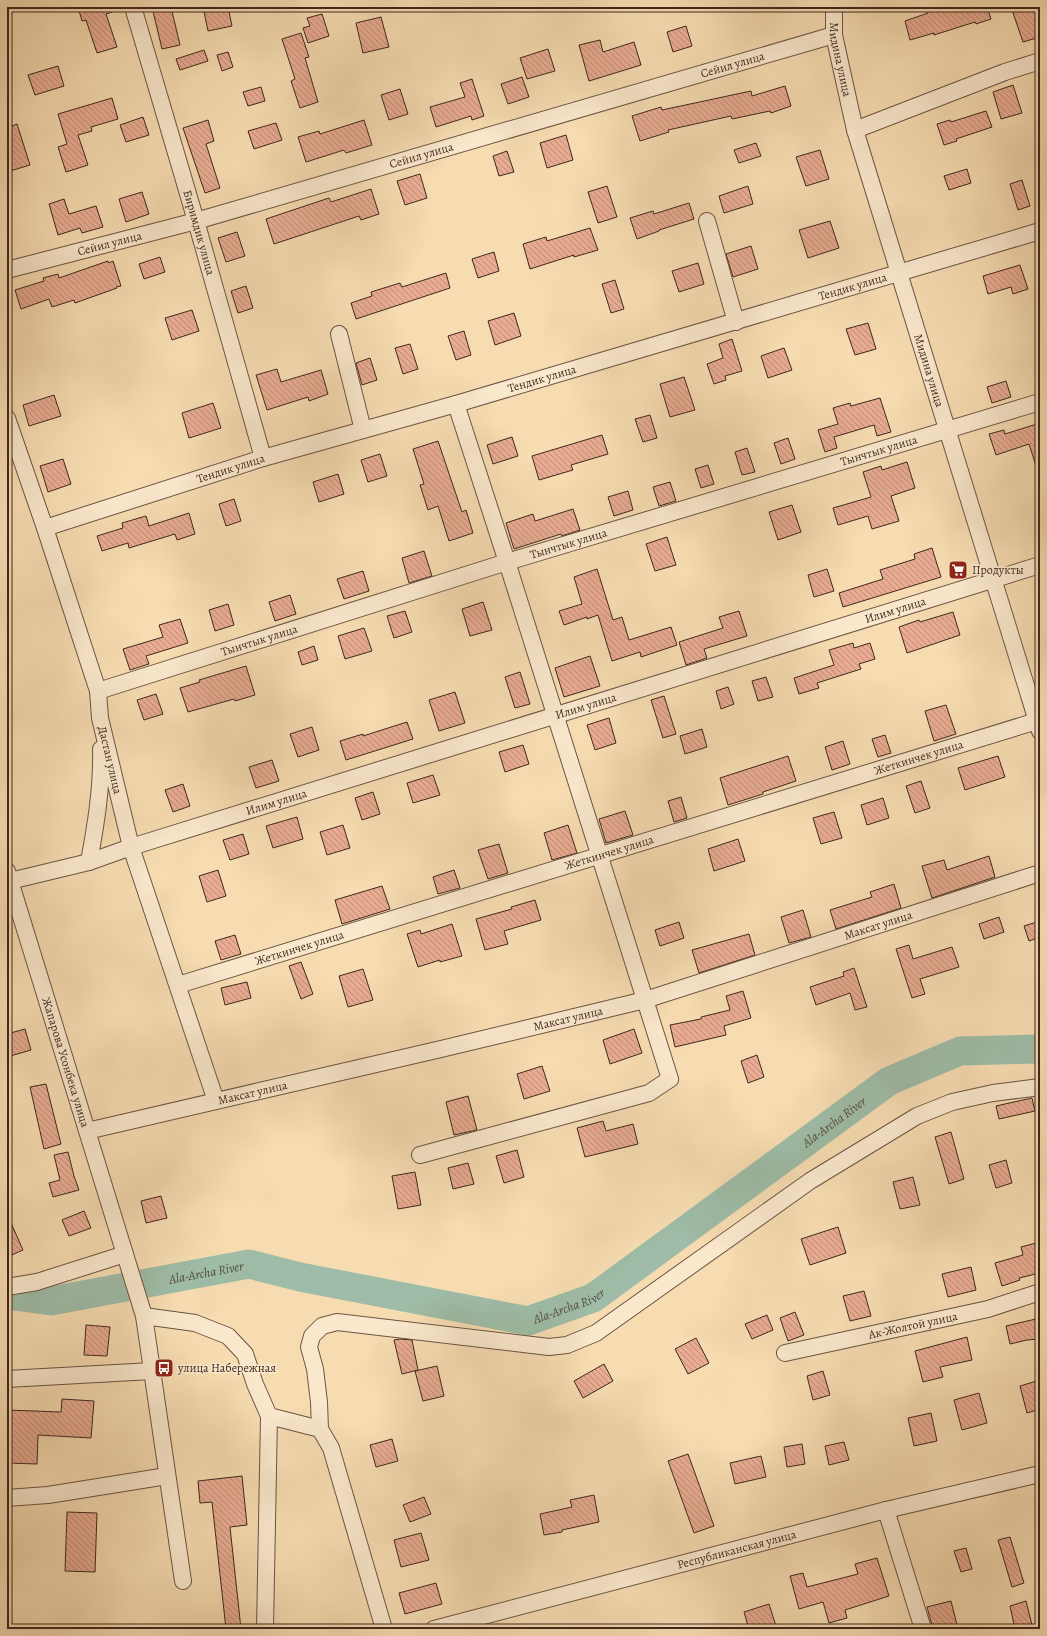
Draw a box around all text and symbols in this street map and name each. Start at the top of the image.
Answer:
street label: Мидина улица [826,22,855,99]
street label: Сейил улица [699,48,767,82]
street label: Сейил улица [387,138,456,172]
street label: Биримдик улица [179,188,219,277]
street label: Сейил улица [76,227,144,259]
street label: Тендик улица [816,269,889,304]
street label: Мидина улица [910,332,948,410]
street label: Тендик улица [506,361,578,396]
street label: Тынчтык улица [838,431,920,470]
street label: Тендик улица [195,450,267,487]
street label: Тынчтык улица [528,524,609,563]
supermarket icon: Продукты [947,559,969,581]
place label: Продукты [972,562,1024,578]
street label: Илим улица [863,593,928,627]
street label: Тынчтык улица [219,620,300,660]
street label: Илим улица [553,689,619,723]
street label: Дастан улица [94,724,126,796]
street label: Жеткинчек улица [872,736,966,778]
street label: Илим улица [244,785,309,819]
street label: Жеткинчек улица [563,831,656,874]
street label: Максат улица [842,906,915,943]
street label: Жеткинчек улица [253,926,346,969]
street label: Жапарова Усонбека улица [38,995,94,1130]
street label: Максат улица [532,1002,605,1035]
street label: Максат улица [216,1077,289,1108]
water label: Ala-Archa River [797,1092,869,1151]
water label: Ala-Archa River [166,1257,245,1288]
water label: Ala-Archa River [530,1284,608,1327]
street label: Ак-Жолтой улица [866,1308,959,1343]
bus stop icon: улица Набережная [153,1357,175,1379]
place label: улица Набережная [177,1360,276,1376]
street label: Республиканская улица [675,1526,798,1573]

